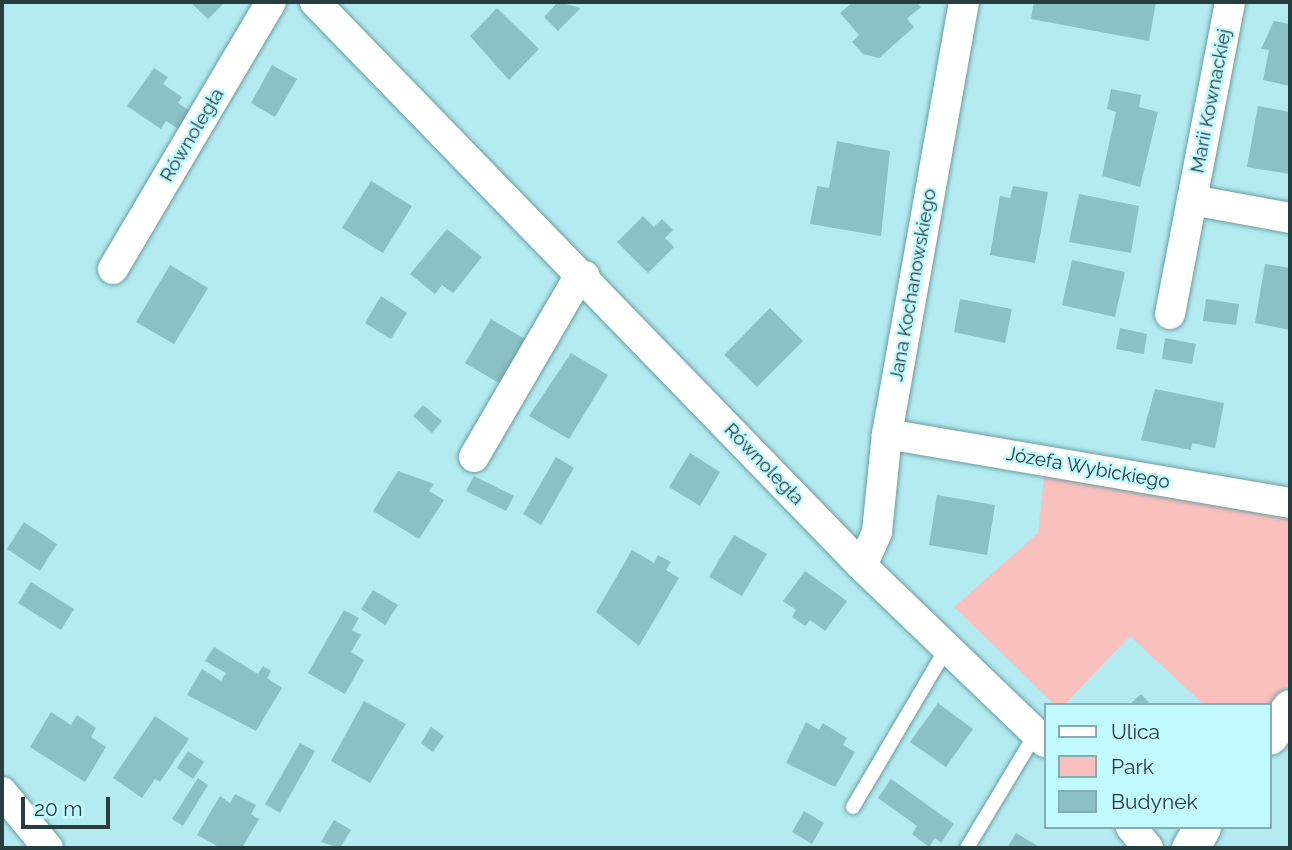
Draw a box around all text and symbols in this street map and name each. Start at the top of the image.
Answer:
street label: Marii Kownackiej [1186,27,1236,175]
street label: Równoległa [155,84,229,186]
street label: Jana Kochanowskiego [885,187,941,383]
street label: Równoległa [719,418,809,510]
street label: Józefa Wybickiego [1004,442,1172,494]
legend [1044,703,1271,829]
text: Ulica [1111,719,1160,744]
text: Park [1111,754,1154,779]
scale bar [24,784,114,828]
text: Budynek [1111,789,1198,814]
text: 20 m [34,796,82,821]

